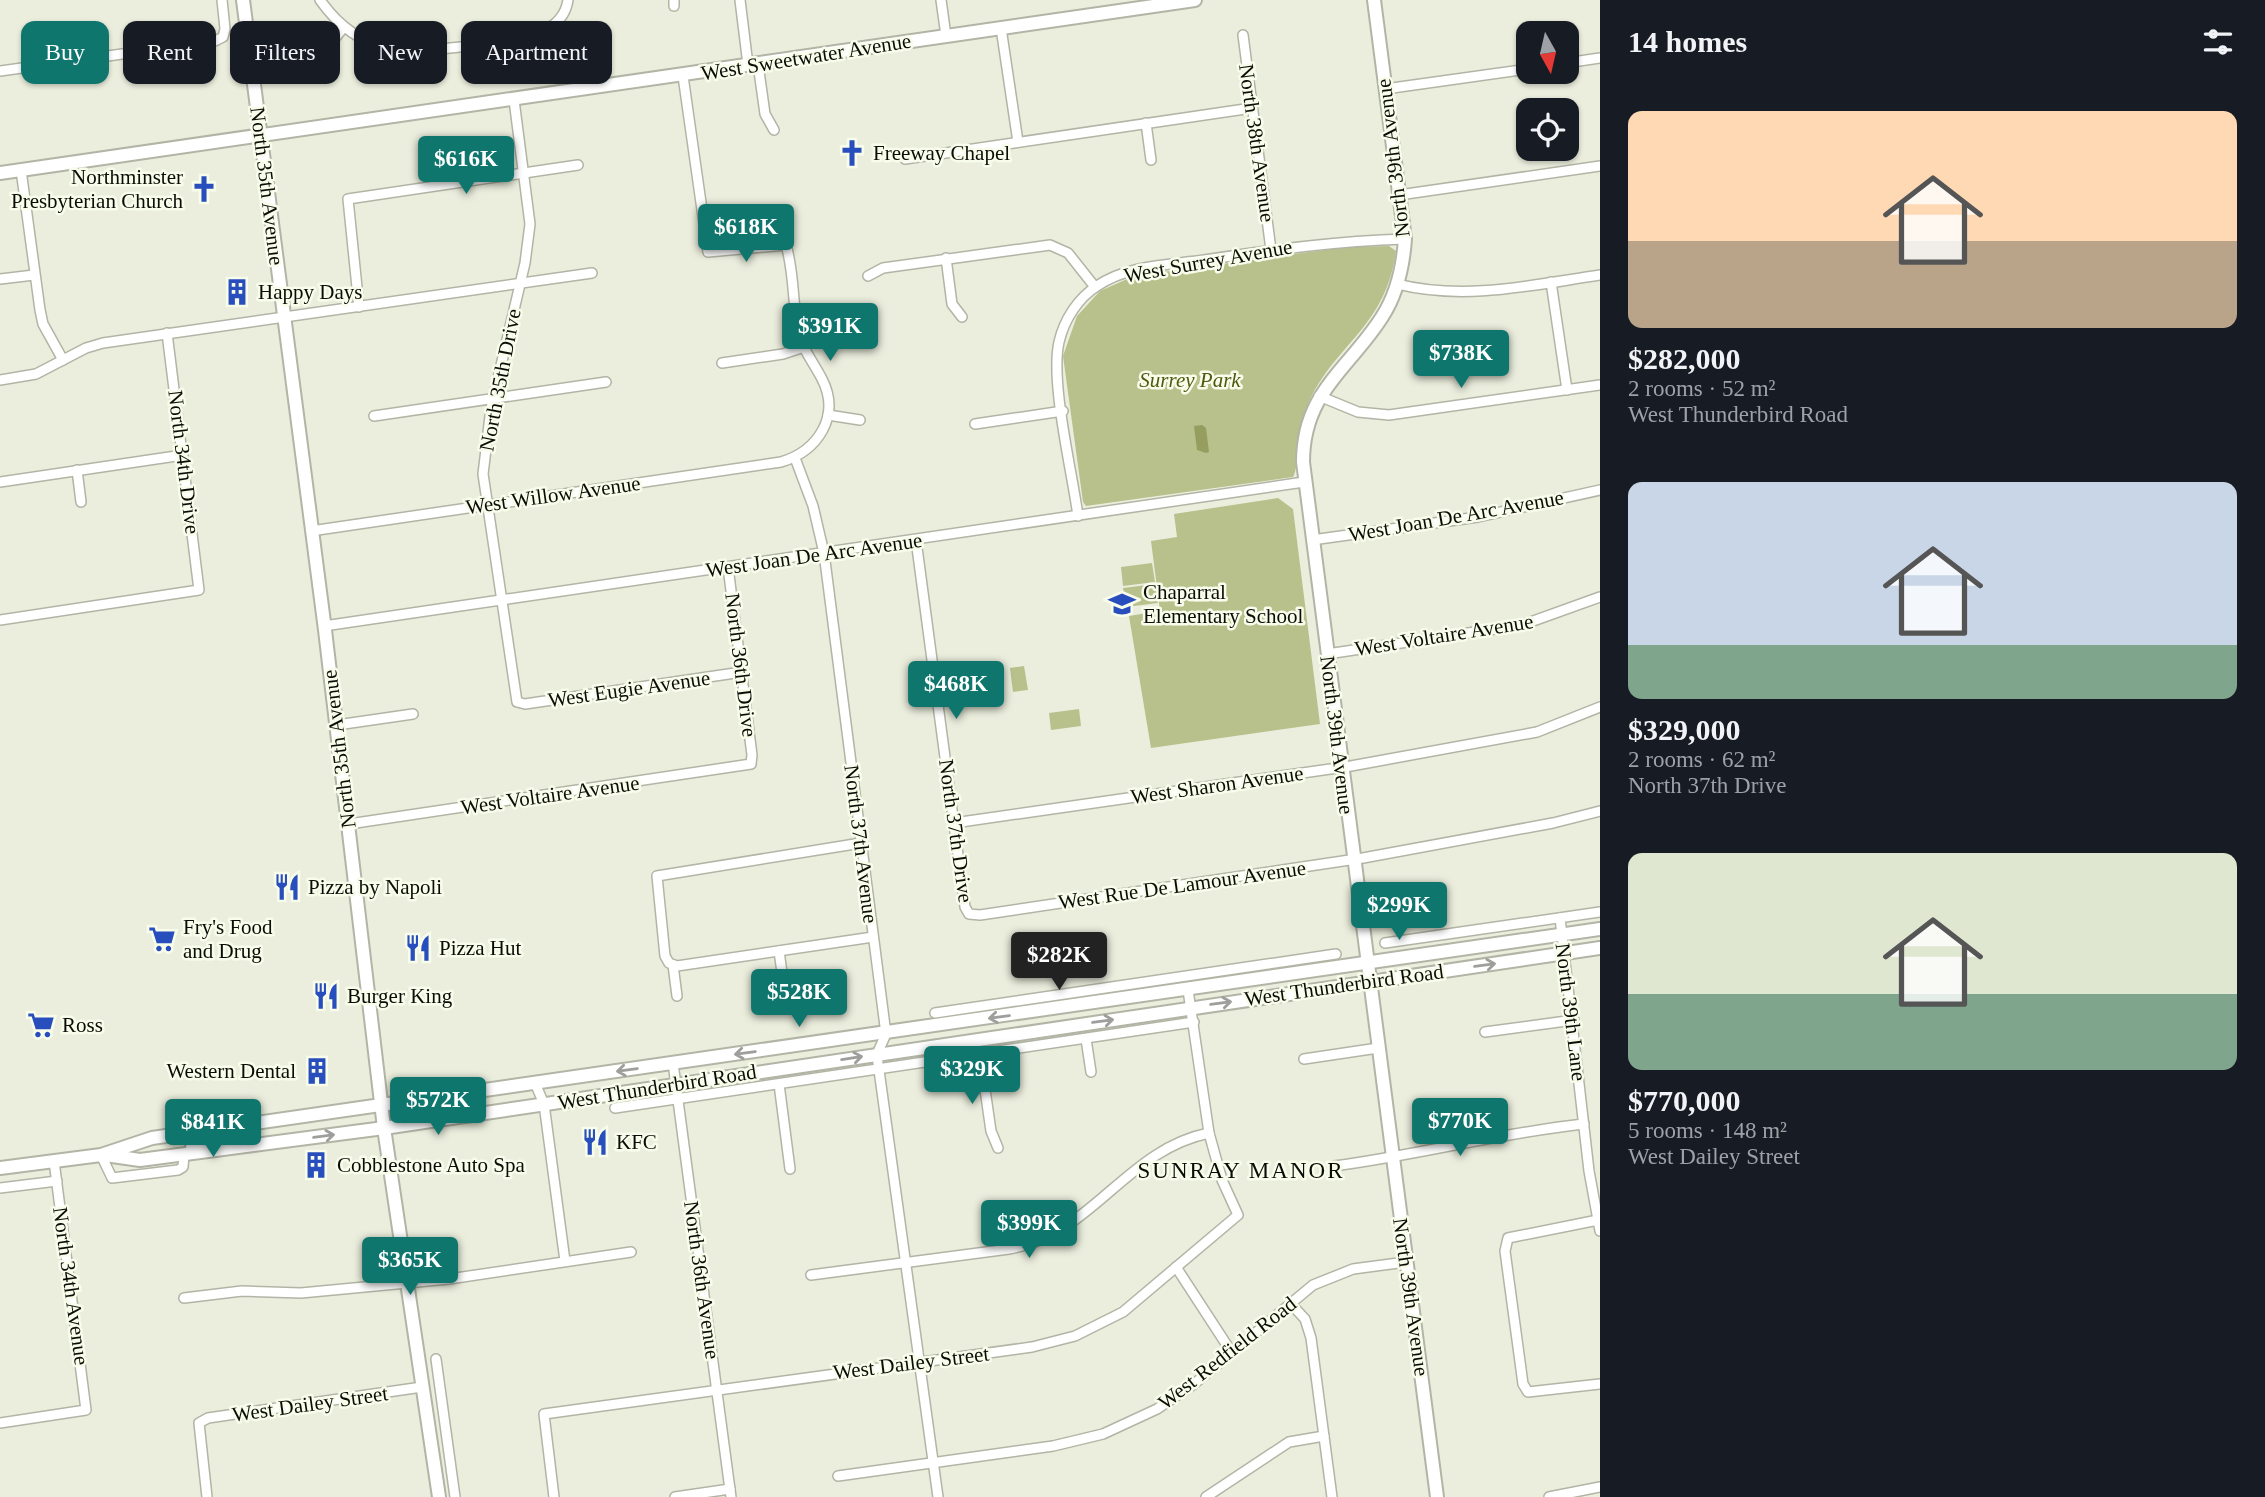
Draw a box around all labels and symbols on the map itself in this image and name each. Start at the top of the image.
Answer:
north arrow [1516,21,1578,84]
street label: West Sweetwater Avenue [699,29,913,85]
street label: North 38th Avenue [1234,62,1280,224]
street label: North 39th Avenue [1371,77,1415,239]
street label: North 35th Avenue [245,105,289,267]
pin: $616K [417,136,515,196]
church icon: Freeway Chapel [837,138,867,168]
place label: Freeway Chapel [873,141,1010,165]
place label: Northminster Presbyterian Church [11,165,183,213]
church icon: Northminster Presbyterian Church [189,174,219,204]
pin: $618K [697,204,795,264]
street label: West Surrey Avenue [1122,234,1294,288]
building icon: Happy Days [222,277,252,307]
place label: Happy Days [258,280,362,304]
pin: $391K [781,304,879,363]
street label: North 35th Drive [474,307,526,453]
pin: $738K [1412,330,1510,390]
park label: Surrey Park [1139,368,1241,392]
street label: North 34th Drive [163,389,205,535]
street label: West Willow Avenue [464,471,642,519]
street label: West Joan De Arc Avenue [1346,485,1566,547]
street label: West Joan De Arc Avenue [704,528,924,582]
place label: Chaparral Elementary School [1143,580,1304,628]
school or university icon: Chaparral Elementary School [1107,589,1137,619]
street label: North 36th Drive [720,592,762,738]
street label: West Voltaire Avenue [1353,609,1535,661]
street label: North 39th Avenue [1315,654,1359,816]
pin: $468K [907,662,1005,721]
street label: West Eugie Avenue [546,666,712,712]
street label: North 35th Avenue [317,668,361,830]
street label: North 37th Drive [934,758,978,904]
street label: West Sharon Avenue [1129,761,1305,809]
street label: North 37th Avenue [839,763,883,925]
street label: West Voltaire Avenue [459,771,641,819]
street label: West Rue De Lamour Avenue [1057,856,1307,914]
restaurant icon: Pizza by Napoli [272,872,302,902]
place label: Pizza by Napoli [308,875,442,899]
pin: $299K [1350,883,1448,942]
place label: Fry's Food and Drug [183,915,273,963]
supermarket icon: Fry's Food and Drug [147,924,177,954]
pin: $282K [1010,932,1108,992]
restaurant icon: Pizza Hut [403,933,433,963]
place label: Pizza Hut [439,936,521,960]
street label: North 39th Lane [1551,942,1591,1082]
one-way arrow [1473,958,1496,971]
street label: West Thunderbird Road [1243,959,1446,1011]
pin: $528K [750,970,848,1029]
restaurant icon: Burger King [311,981,341,1011]
place label: Burger King [347,984,453,1008]
one-way arrow [1209,997,1232,1010]
supermarket icon: Ross [26,1010,56,1040]
one-way arrow [989,1011,1011,1024]
place label: Ross [62,1013,103,1037]
one-way arrow [1091,1014,1114,1027]
pin: $329K [923,1046,1021,1106]
one-way arrow [734,1047,757,1060]
one-way arrow [840,1051,863,1064]
building icon: Western Dental [302,1056,332,1086]
place label: Western Dental [166,1059,296,1083]
street label: West Thunderbird Road [556,1059,759,1115]
one-way arrow [616,1063,639,1076]
pin: $572K [389,1078,487,1137]
pin: $770K [1411,1098,1509,1158]
pin: $841K [164,1100,262,1159]
restaurant icon: KFC [580,1127,610,1157]
one-way arrow [312,1129,334,1142]
place label: KFC [616,1130,657,1154]
building icon: Cobblestone Auto Spa [301,1150,331,1180]
place label: Cobblestone Auto Spa [337,1153,526,1177]
district label: SUNRAY MANOR [1138,1158,1344,1183]
street label: North 36th Avenue [679,1199,725,1361]
pin: $399K [980,1200,1078,1260]
street label: North 34th Avenue [48,1205,94,1367]
street label: North 39th Avenue [1388,1216,1434,1378]
pin: $365K [361,1238,459,1297]
street label: West Redfield Road [1153,1291,1301,1414]
street label: West Dailey Street [832,1342,990,1384]
street label: West Dailey Street [231,1381,390,1427]

